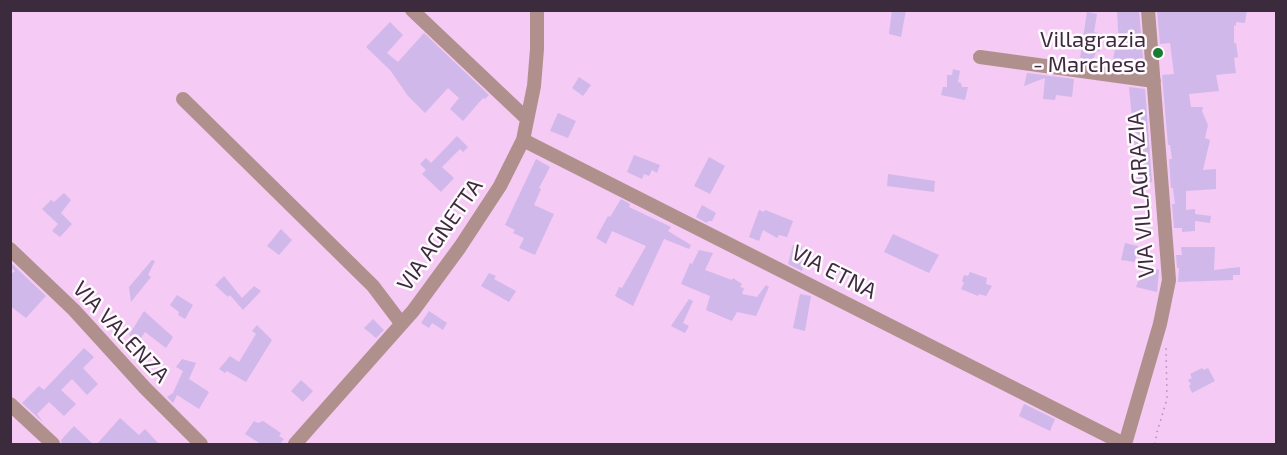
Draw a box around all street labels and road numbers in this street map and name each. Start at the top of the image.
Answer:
street label: VIA VILLAGRAZIA [1122,111,1160,279]
street label: VIA AGNETTA [392,174,488,296]
street label: VIA ETNA [787,239,881,305]
street label: VIA VALENZA [67,276,175,388]

